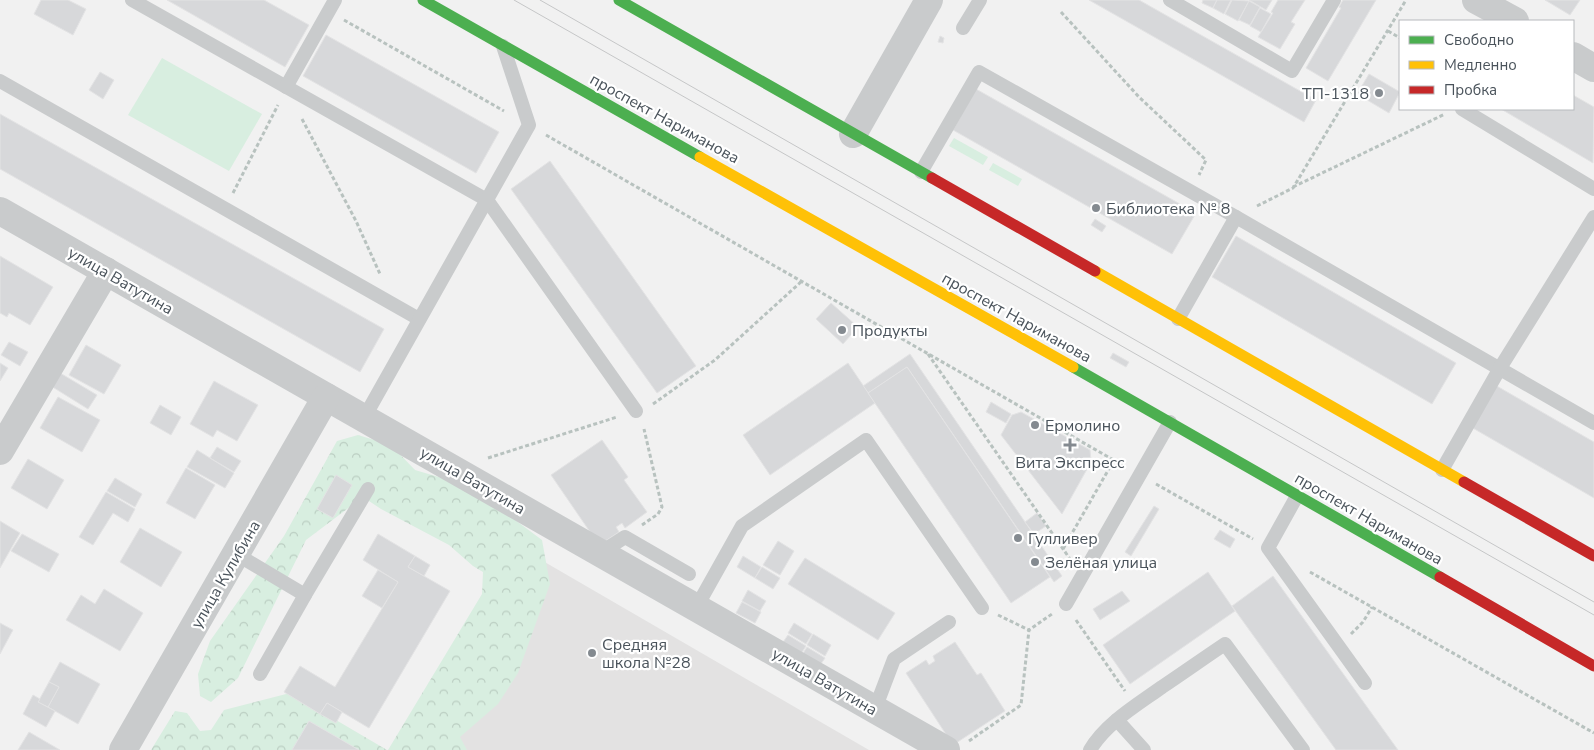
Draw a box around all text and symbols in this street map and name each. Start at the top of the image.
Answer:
legend [1399,20,1574,110]
text: Свободно [1444,30,1514,50]
text: Медленно [1444,55,1517,75]
street label: проспект Нариманова [586,69,743,169]
text: Пробка [1444,80,1497,100]
place label: ТП-1318 [1302,83,1369,105]
marker: ТП-1318 [1373,87,1385,99]
place label: Библиотека № 8 [1106,198,1230,220]
marker: Библиотека № 8 [1090,202,1102,214]
street label: улица Ватутина [64,242,177,320]
street label: проспект Нариманова [938,268,1095,368]
place label: Продукты [852,320,928,342]
marker: Продукты [836,324,848,336]
place label: Ермолино [1045,415,1120,437]
marker: Ермолино [1029,419,1041,431]
marker: Вита Экспресс [1064,439,1076,451]
street label: улица Ватутина [416,442,529,520]
place label: Вита Экспресс [1015,452,1125,474]
street label: проспект Нариманова [1290,467,1447,570]
street label: улица Кулибина [186,516,266,633]
place label: Гулливер [1028,528,1098,550]
marker: Гулливер [1012,532,1024,544]
place label: Зелёная улица [1045,552,1157,574]
marker: Зелёная улица [1029,556,1041,568]
place label: Средняя школа №28 [602,634,690,674]
street label: улица Ватутина [768,643,881,721]
marker: Средняя школа №28 [586,647,598,659]

